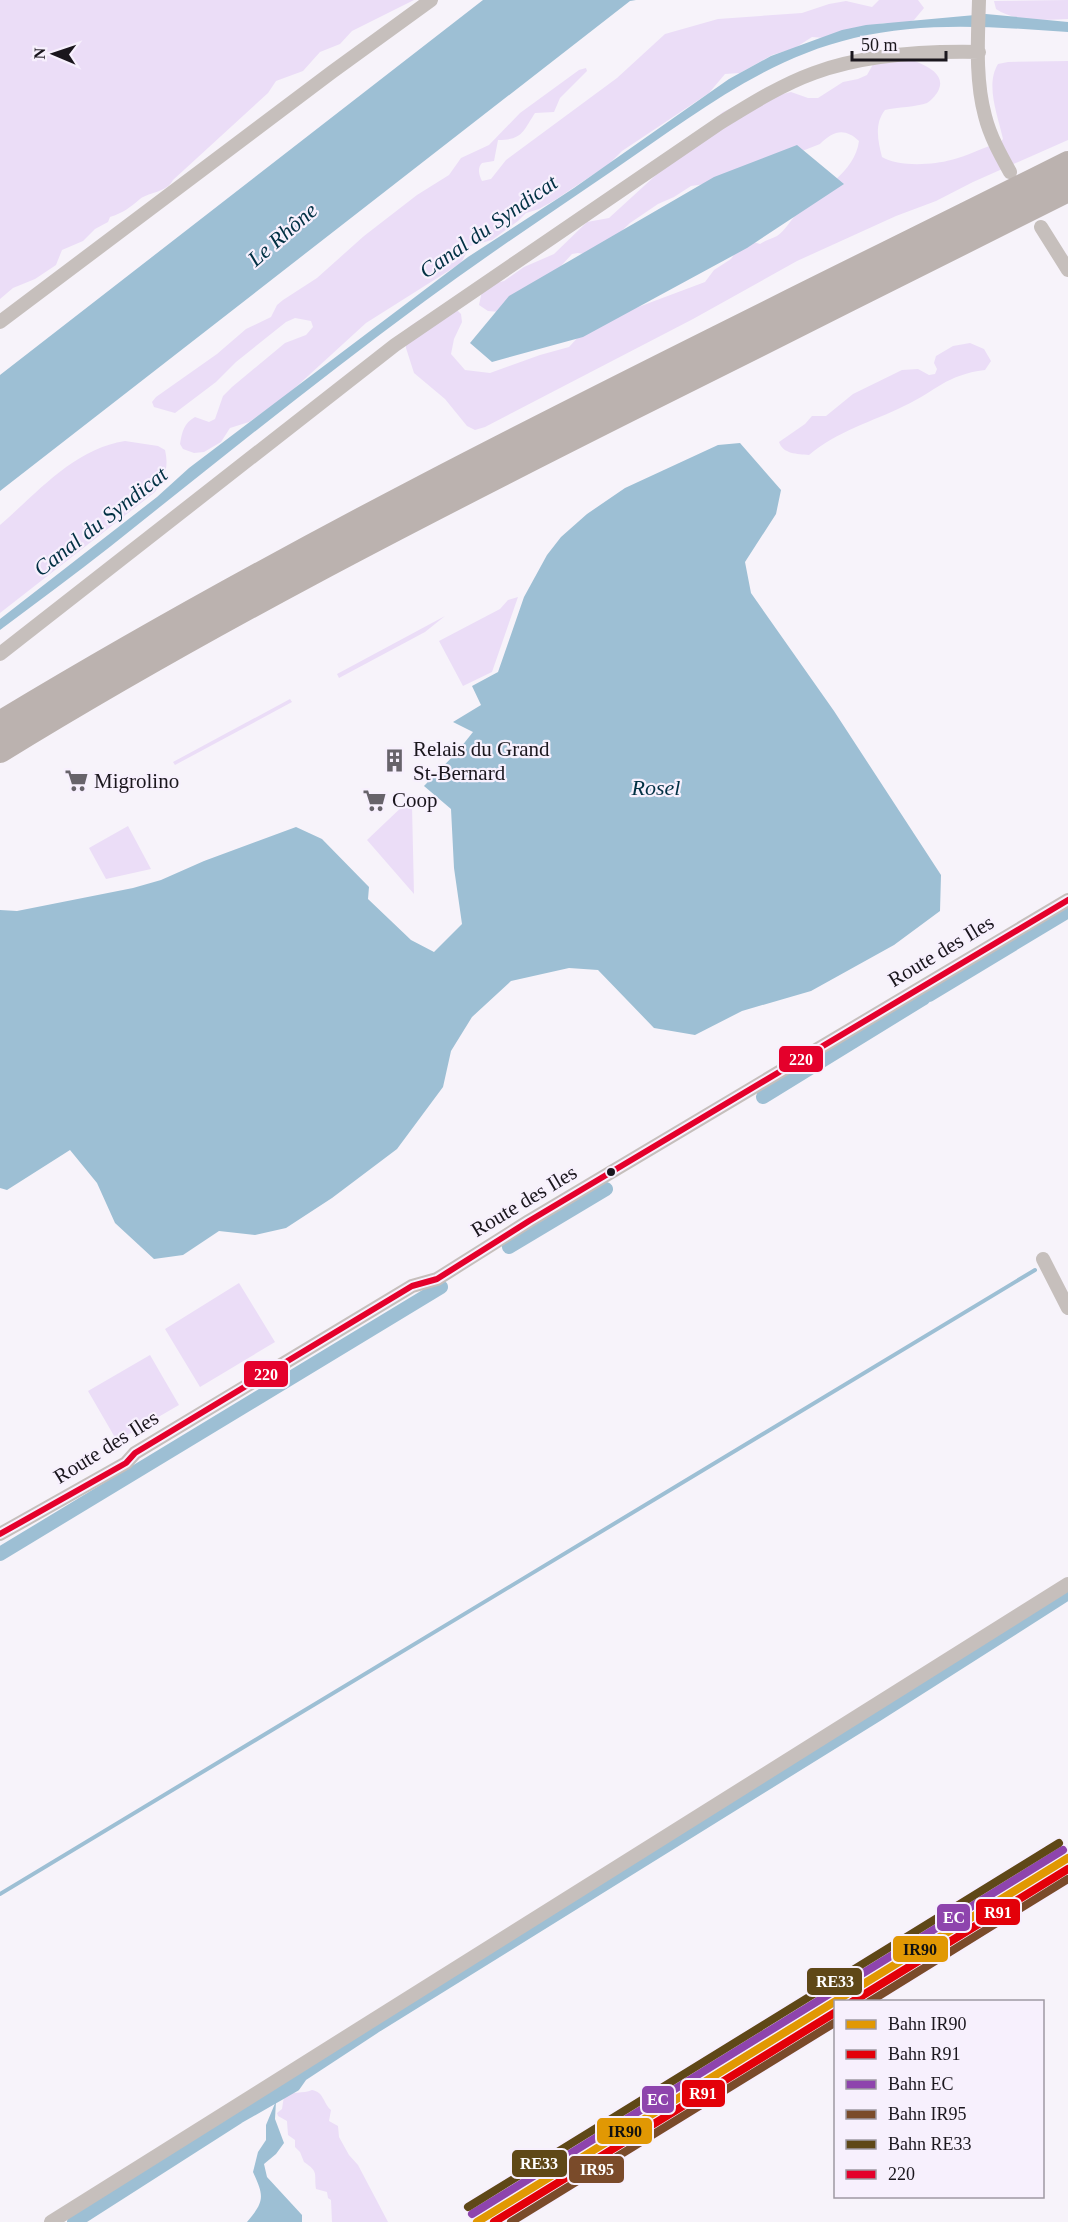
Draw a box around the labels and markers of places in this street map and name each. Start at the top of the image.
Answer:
place label: Relais du Grand St-Bernard [413,737,550,785]
building icon: Relais du Grand St-Bernard [382,748,408,774]
supermarket icon: Migrolino [63,768,89,794]
place label: Migrolino [94,769,179,793]
supermarket icon: Coop [361,787,387,813]
place label: Coop [392,788,438,812]
unlabelled marker [605,1166,617,1178]

